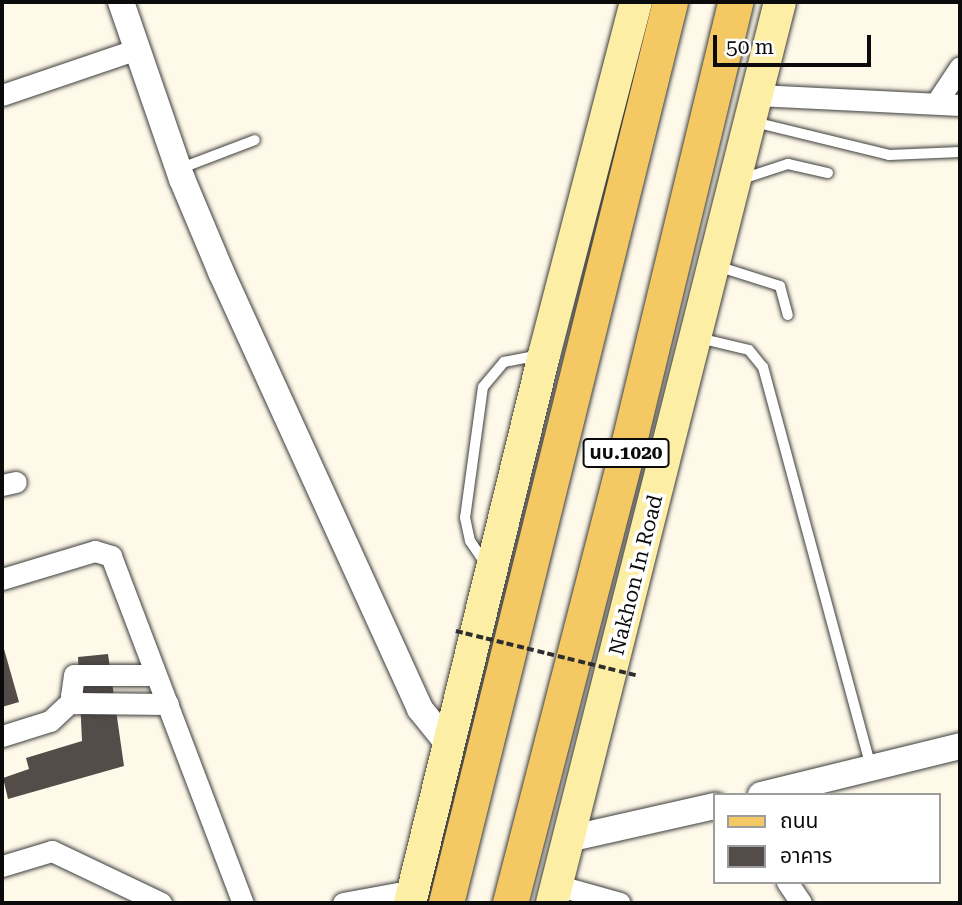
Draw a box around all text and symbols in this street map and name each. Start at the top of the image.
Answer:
scale bar [717,21,874,65]
text: 50 m [726,35,774,59]
road number: นบ.1020 [582,437,670,468]
street label: Nakhon In Road [604,492,668,658]
legend [713,793,941,884]
text: ถนน [780,809,818,833]
text: อาคาร [780,844,832,868]

